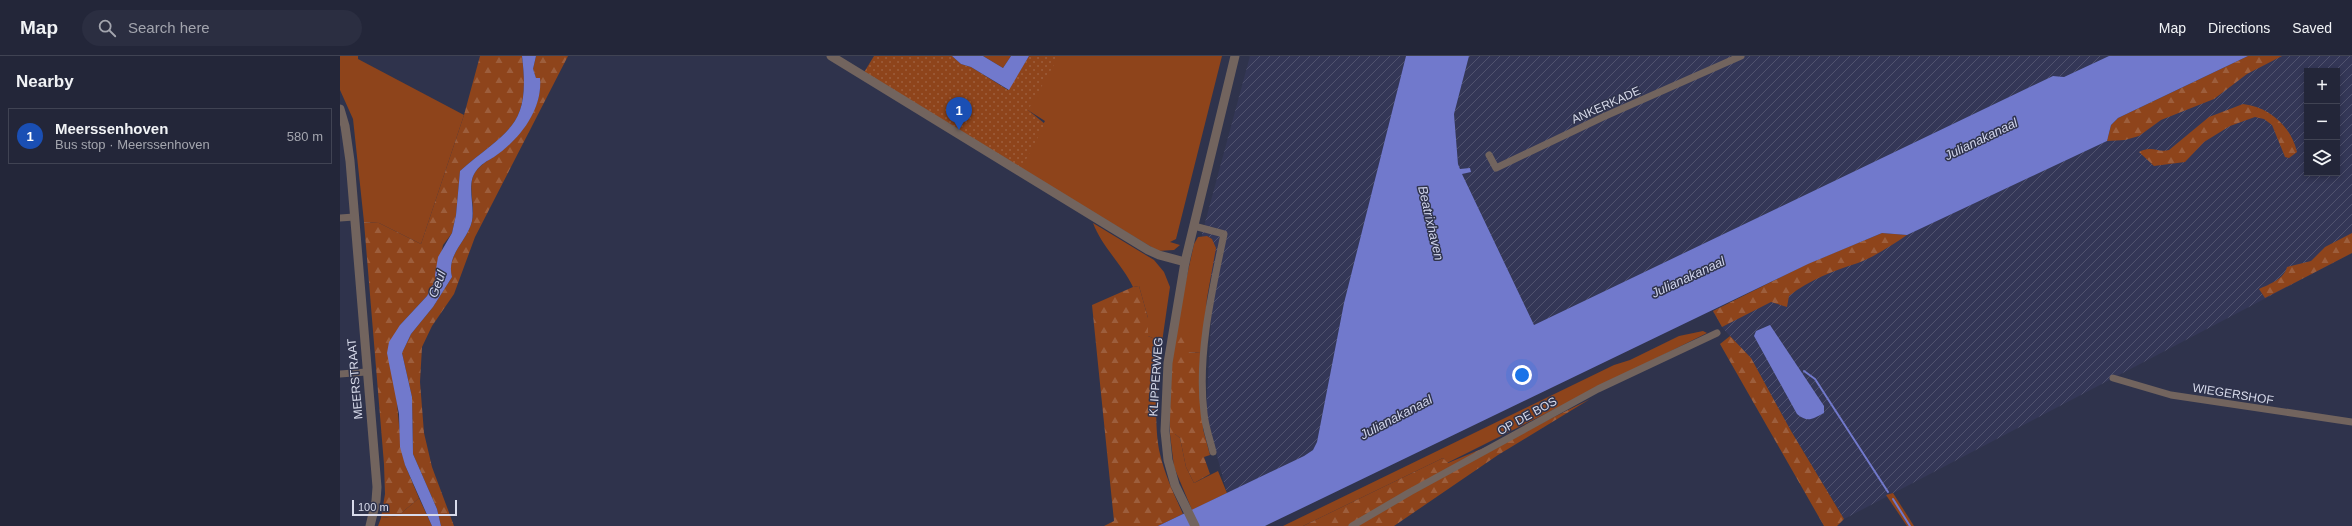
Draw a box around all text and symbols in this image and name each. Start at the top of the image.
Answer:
search box [82,10,362,46]
text: Map [20,17,58,38]
icon: search [96,17,118,39]
text: Search here [128,19,210,36]
text: Map [2159,20,2186,36]
text: Directions [2208,20,2270,36]
text: Saved [2292,20,2332,36]
map controls [2304,68,2340,176]
button: + [2304,68,2340,104]
text: Nearby [16,72,74,91]
street label: ANKERKADE [1569,84,1643,126]
pin: 1 [946,97,972,130]
button: − [2304,104,2340,140]
water label: Julianakanaal [1941,114,2021,164]
text: Meerssenhoven [55,120,168,137]
text: 1 [26,129,34,144]
text: 580 m [287,129,323,144]
text: Bus stop · Meerssenhoven [55,137,210,152]
button: layers [2304,140,2340,176]
water label: Beatrixhaven [1415,184,1447,262]
water label: Julianakanaal [1648,253,1728,301]
water label: Geul [425,267,449,299]
street label: MEERSTRAAT [344,337,366,420]
street label: KLIPPERWEG [1146,337,1166,417]
your location [1512,365,1532,385]
street label: WIEGERSHOF [2191,381,2275,407]
water label: Julianakanaal [1356,391,1436,443]
street label: OP DE BOS [1495,394,1559,438]
scale bar [352,498,457,517]
text: 100 m [358,501,389,513]

